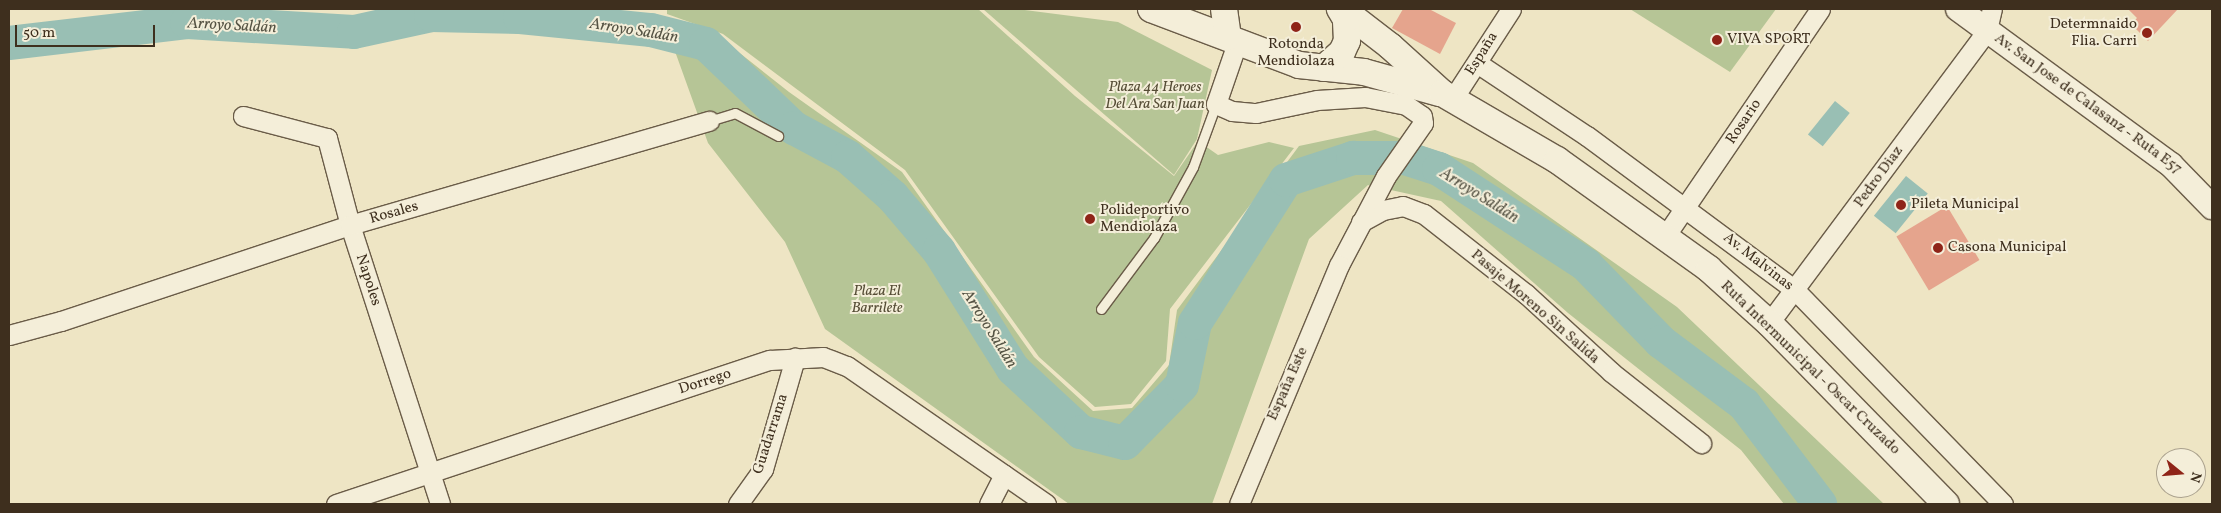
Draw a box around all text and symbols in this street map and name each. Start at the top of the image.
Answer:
water label: Arroyo Saldán [187,14,277,38]
scale bar [18,15,158,47]
water label: Arroyo Saldán [588,15,680,47]
place label: Determnaido Flia. Carri [2050,15,2137,50]
marker: Rotonda Mendiolaza [1290,21,1302,33]
text: 50 m [23,23,55,44]
marker: Determnaido Flia. Carri [2141,27,2153,39]
street label: España [1462,29,1502,79]
street label: Av. San Jose de Calasanz - Ruta E57 [1990,30,2186,178]
place label: VIVA SPORT [1727,31,1810,49]
marker: VIVA SPORT [1711,34,1723,46]
place label: Rotonda Mendiolaza [1257,35,1335,70]
park label: Plaza 44 Heroes Del Ara San Juan [1105,78,1205,113]
street label: Rosario [1722,96,1766,148]
street label: Pedro Diaz [1851,143,1907,211]
water label: Arroyo Saldán [1436,164,1522,228]
place label: Pileta Municipal [1911,196,2019,214]
street label: Rosales [368,197,420,229]
marker: Pileta Municipal [1895,199,1907,211]
place label: Polideportivo Mendiolaza [1100,201,1189,236]
marker: Polideportivo Mendiolaza [1084,213,1096,225]
street label: Av. Malvinas [1719,229,1797,295]
place label: Casona Municipal [1948,239,2066,257]
marker: Casona Municipal [1932,242,1944,254]
street label: Pasaje Moreno Sin Salida [1467,246,1603,368]
street label: Napoles [351,252,385,308]
street label: Ruta Intermunicipal - Oscar Cruzado [1716,277,1904,459]
park label: Plaza El Barrilete [851,282,903,317]
water label: Arroyo Saldán [957,286,1021,372]
street label: España Este [1264,344,1312,424]
street label: Dorrego [676,365,734,399]
street label: Guadarrama [750,391,792,477]
north arrow [2156,448,2206,498]
text: N [2184,470,2205,485]

